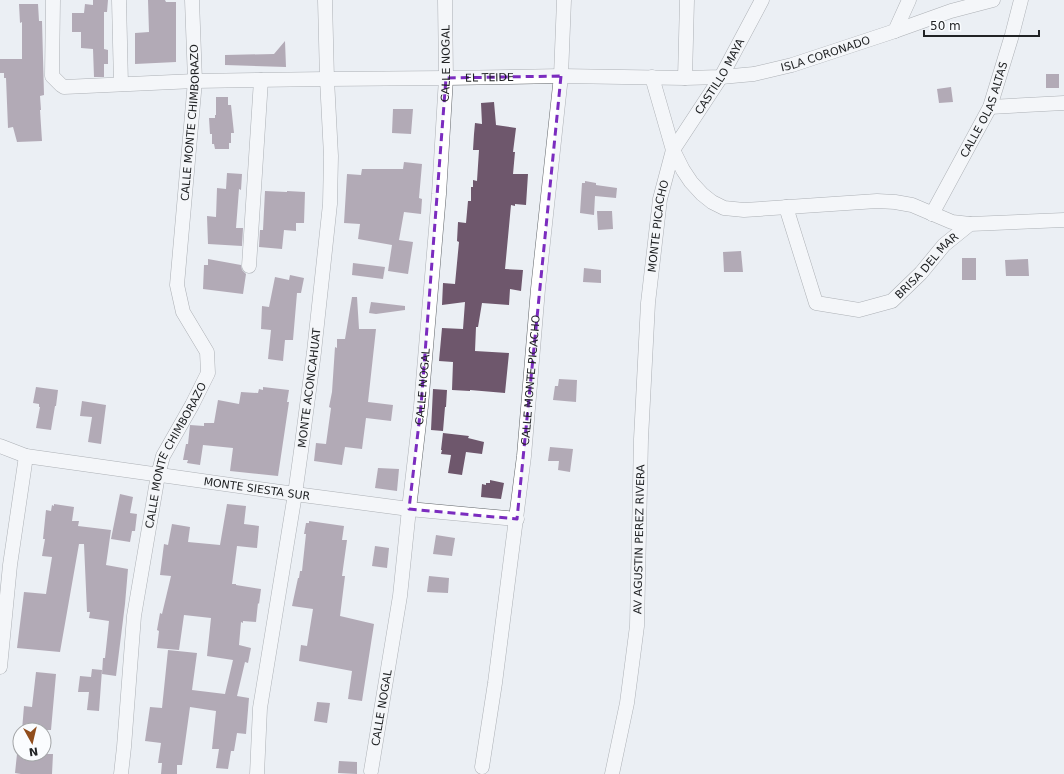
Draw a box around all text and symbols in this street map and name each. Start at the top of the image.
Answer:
scale bar [924,12,1039,38]
text: 50 m [930,19,961,33]
street label: CALLE NOGAL [439,24,453,102]
street label: ISLA CORONADO [780,34,872,74]
street label: CASTILLO MAYA [692,36,747,117]
street label: CALLE MONTE CHIMBORAZO [178,44,202,202]
street label: CALLE OLAS ALTAS [958,60,1010,160]
street label: EL TEIDE [465,71,514,85]
street label: MONTE PICACHO [646,178,672,273]
street label: BRISA DEL MAR [892,230,961,302]
street label: CALLE MONTE PICACHO [519,314,543,446]
street label: MONTE ACONCAHUAT [295,327,324,449]
street label: CALLE NOGAL [413,347,433,426]
street label: CALLE MONTE CHIMBORAZO [143,380,209,530]
street label: AV AGUSTIN PEREZ RIVERA [631,464,647,614]
street label: MONTE SIESTA SUR [203,475,311,503]
street label: CALLE NOGAL [369,668,395,747]
north arrow [12,722,52,762]
text: N [28,744,39,758]

